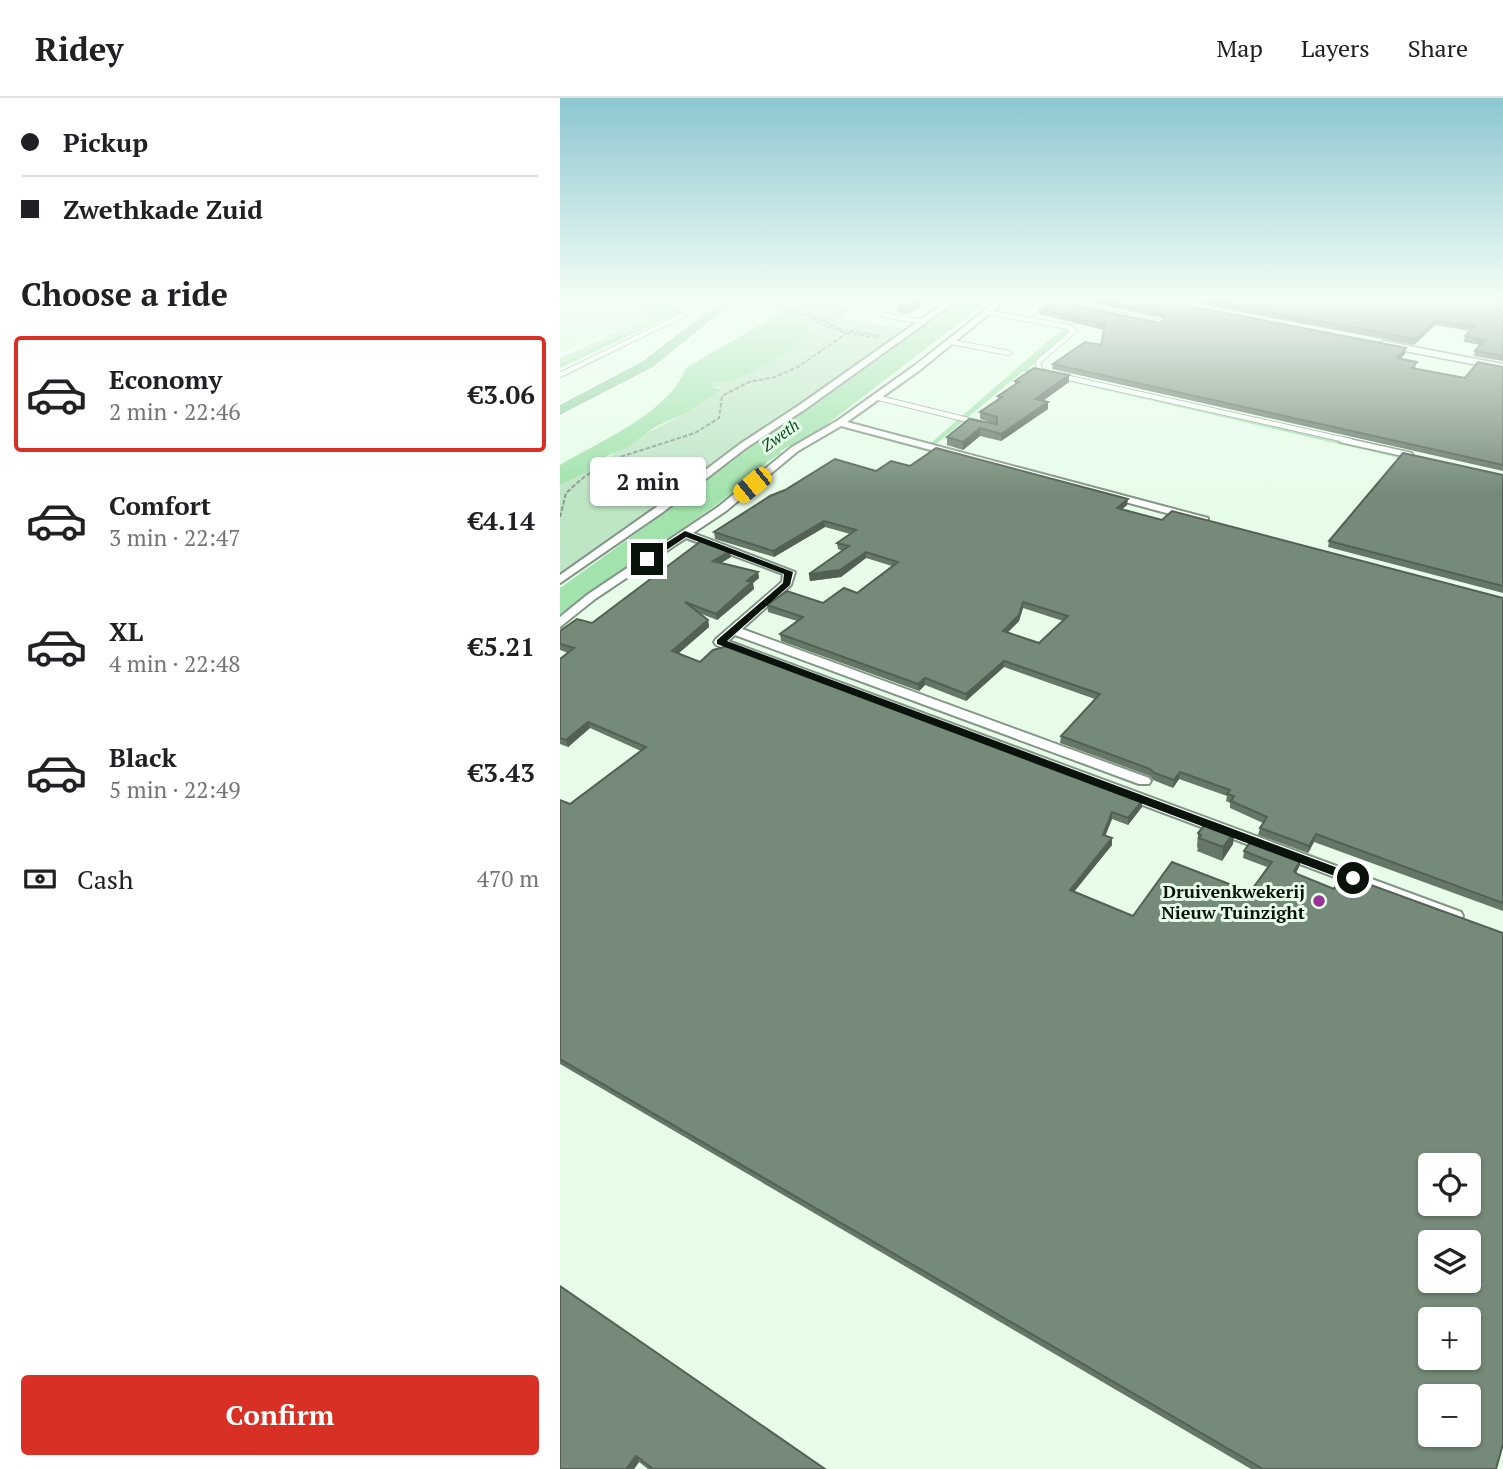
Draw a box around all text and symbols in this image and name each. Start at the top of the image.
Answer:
text: Ridey [35,27,123,70]
text: Map [1216,32,1263,64]
text: Layers [1301,32,1370,64]
text: Share [1408,32,1468,64]
text: Pickup [63,125,148,159]
text: Zwethkade Zuid [63,192,263,226]
text: Choose a ride [21,273,228,315]
text: Economy [109,362,222,396]
icon: car [25,363,88,426]
text: €3.06 [469,377,535,411]
text: 2 min · 22:46 [109,396,241,427]
water label: Zweth [757,414,803,456]
callout: 2 min [589,458,705,506]
car [730,464,775,506]
text: 2 min [617,466,679,497]
text: Comfort [109,488,211,522]
icon: car [25,489,88,552]
text: €4.14 [469,503,535,537]
text: 3 min · 22:47 [109,522,241,553]
route end [631,543,663,575]
text: XL [109,614,143,648]
icon: car [25,615,88,678]
text: €5.21 [469,629,535,663]
text: 4 min · 22:48 [109,648,241,679]
text: Black [109,740,177,774]
icon: car [25,741,88,804]
text: €3.43 [469,755,535,789]
text: 5 min · 22:49 [109,774,241,805]
icon: cash [21,860,59,898]
text: Cash [77,862,133,896]
route start [1337,862,1369,894]
text: 470 m [477,863,539,894]
place label: Druivenkwekerij Nieuw Tuinzight [1161,879,1305,924]
marker: Druivenkwekerij Nieuw Tuinzight [1311,893,1327,909]
map controls [1418,1153,1481,1447]
button: locate [1418,1153,1481,1216]
button: layers [1418,1230,1481,1293]
button: + [1418,1307,1481,1370]
button: Confirm [21,1375,539,1455]
button: − [1418,1384,1481,1447]

